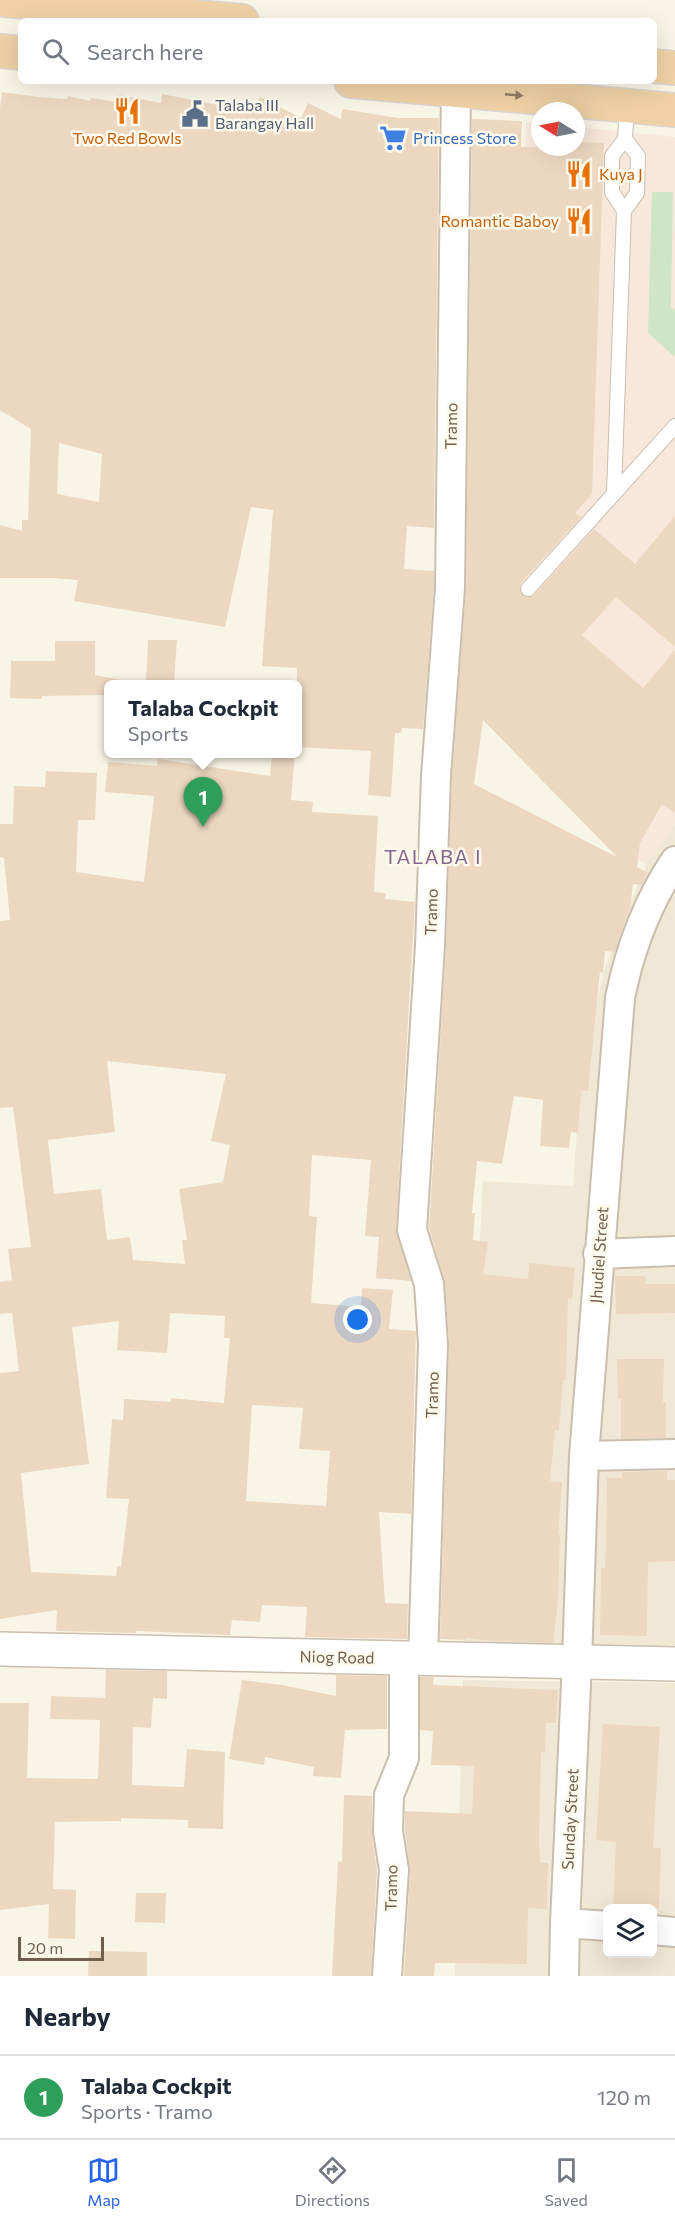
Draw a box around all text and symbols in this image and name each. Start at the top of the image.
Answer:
search box [18,18,657,84]
icon: search [39,35,72,68]
text: Search here [87,38,203,65]
one-way arrow [504,91,523,100]
place label: Talaba III Barangay Hall [215,95,314,132]
restaurant icon: Two Red Bowls [112,96,142,126]
public building icon: Talaba III Barangay Hall [180,99,210,129]
north arrow [531,102,585,156]
supermarket icon: Princess Store [378,123,408,153]
place label: Two Red Bowls [72,128,182,147]
place label: Princess Store [413,128,516,147]
restaurant icon: Kuya J [564,159,594,189]
place label: Kuya J [599,164,643,183]
restaurant icon: Romantic Baboy [564,206,594,236]
place label: Romantic Baboy [440,211,559,230]
street label: Tramo [441,402,460,450]
popup [104,680,302,758]
text: Talaba Cockpit [128,694,278,721]
text: Sports [128,721,189,745]
pin: 1 [184,778,222,827]
district label: TALABA I [384,844,482,868]
street label: Tramo [420,888,441,936]
street label: Jhudiel Street [586,1206,611,1304]
your location [343,1305,372,1334]
street label: Tramo [421,1371,442,1419]
street label: Niog Road [299,1646,375,1667]
street label: Sunday Street [557,1767,582,1870]
street label: Tramo [381,1864,400,1912]
map controls [603,1904,657,1958]
button: layers [603,1904,657,1958]
scale bar [18,1934,104,1962]
text: 20 m [27,1938,63,1957]
text: Nearby [24,2000,111,2031]
text: Talaba Cockpit [81,2072,232,2099]
text: 1 [39,2085,48,2109]
text: 120 m [597,2085,651,2109]
text: Sports · Tramo [81,2099,213,2123]
tab: Map [87,2154,120,2209]
tab: Directions [295,2154,370,2209]
tab: Saved [544,2154,588,2209]

